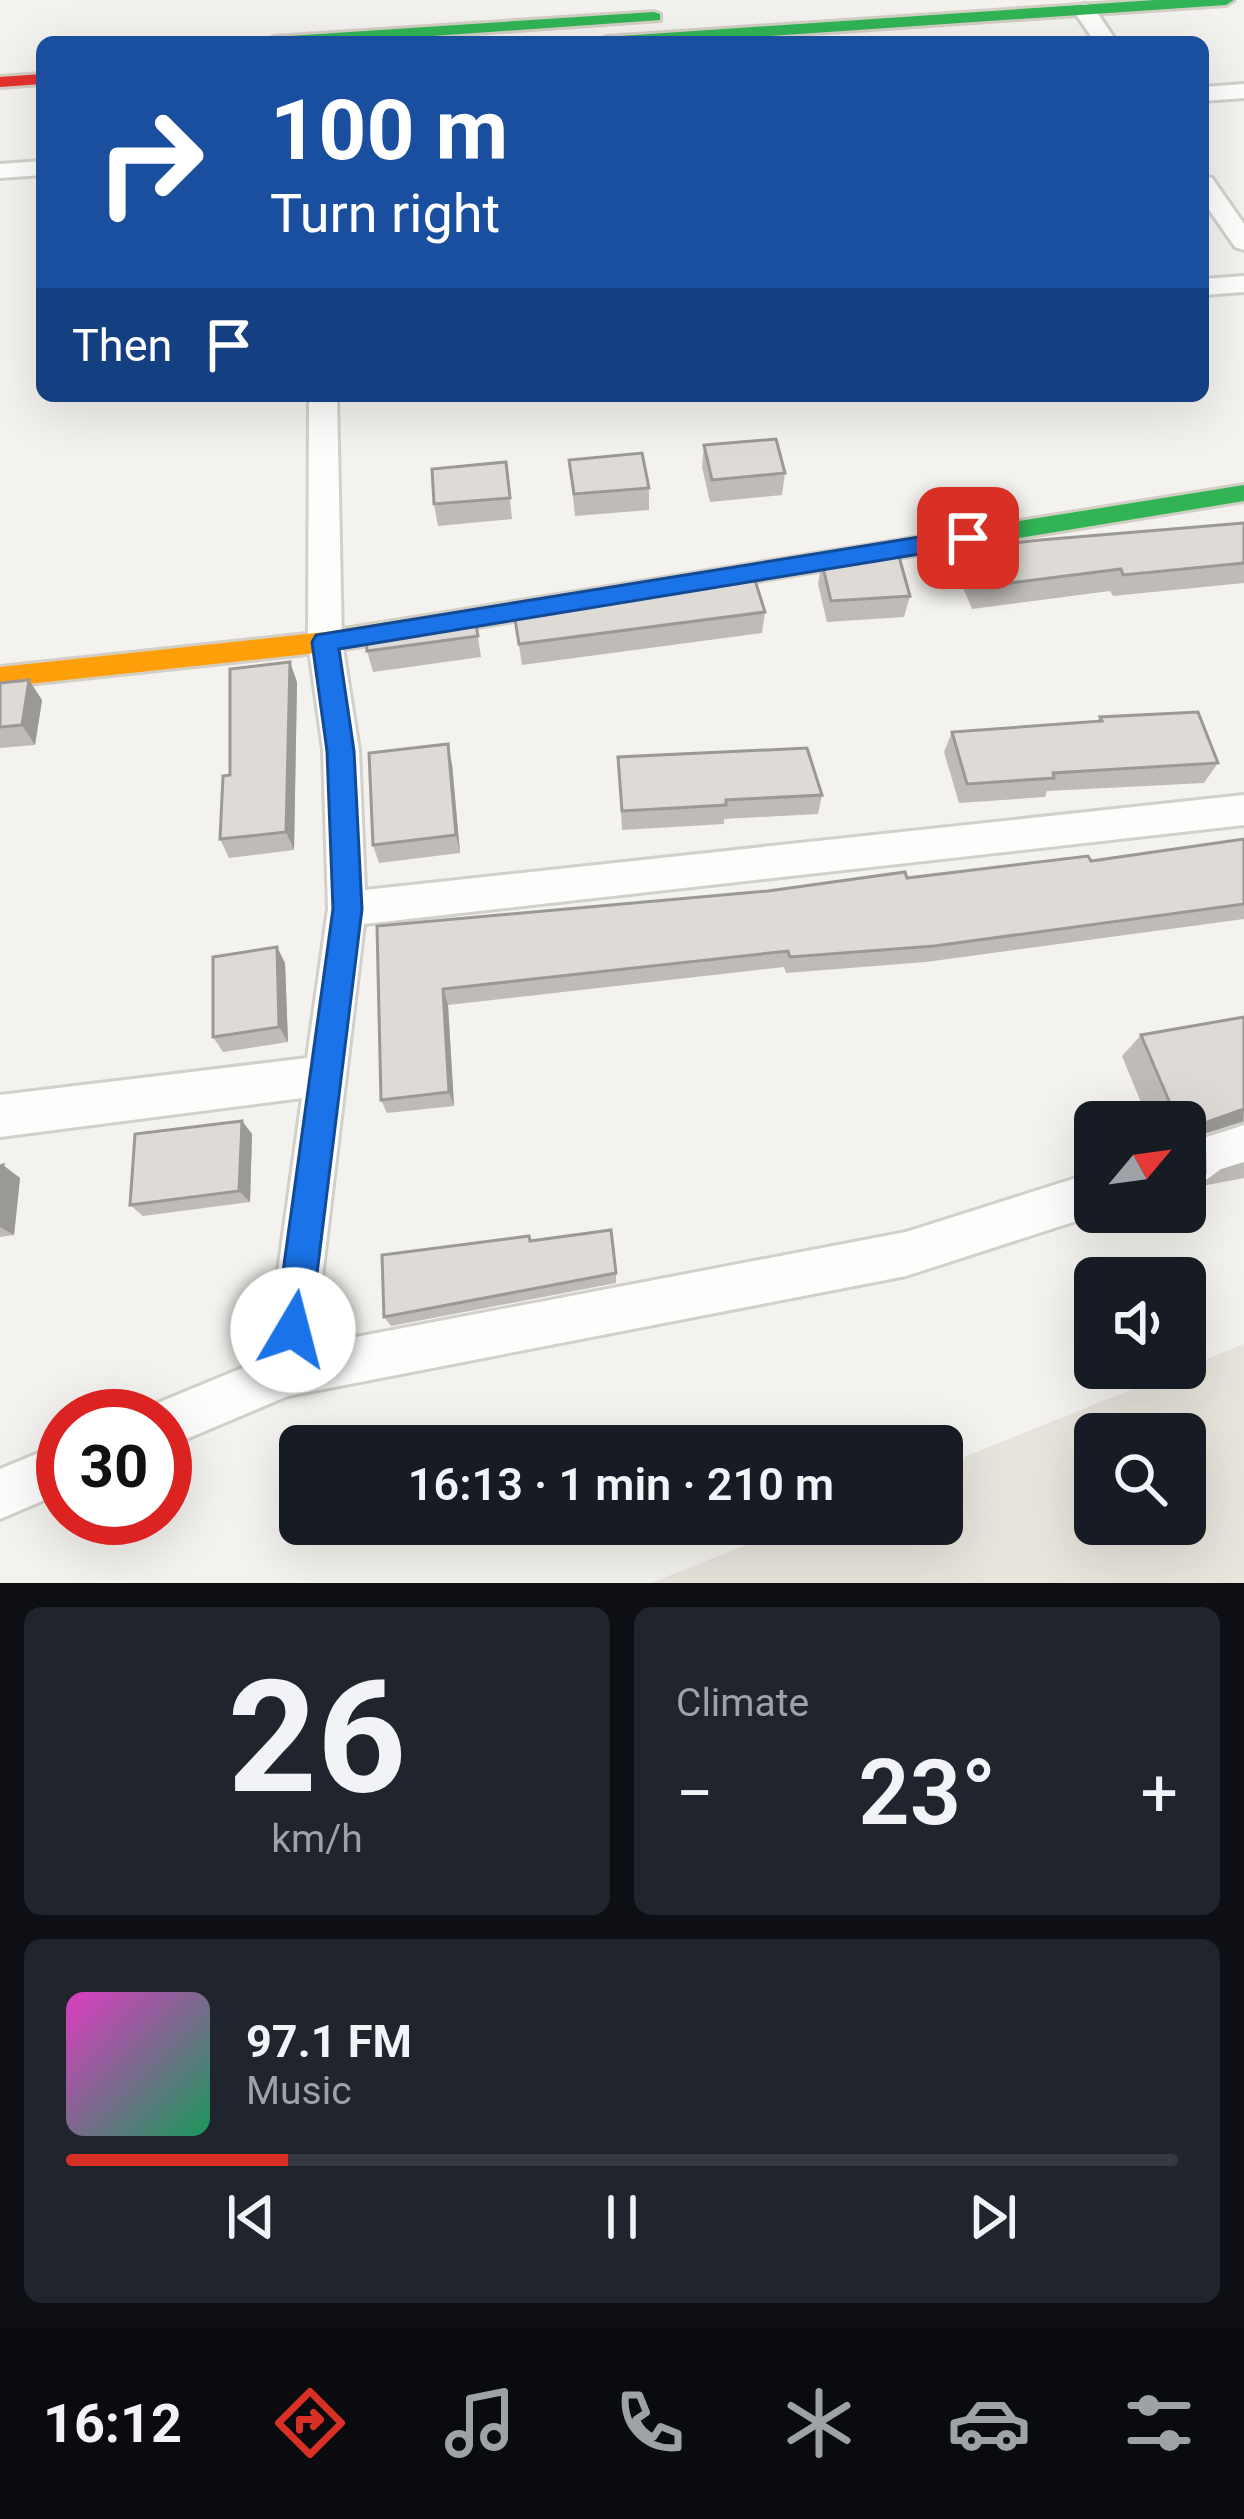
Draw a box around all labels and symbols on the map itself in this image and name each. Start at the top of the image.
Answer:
pin [917,487,1019,589]
north arrow [1074,1101,1206,1233]
position arrow [230,1267,356,1393]
speed limit sign: 30 [36,1389,192,1545]

